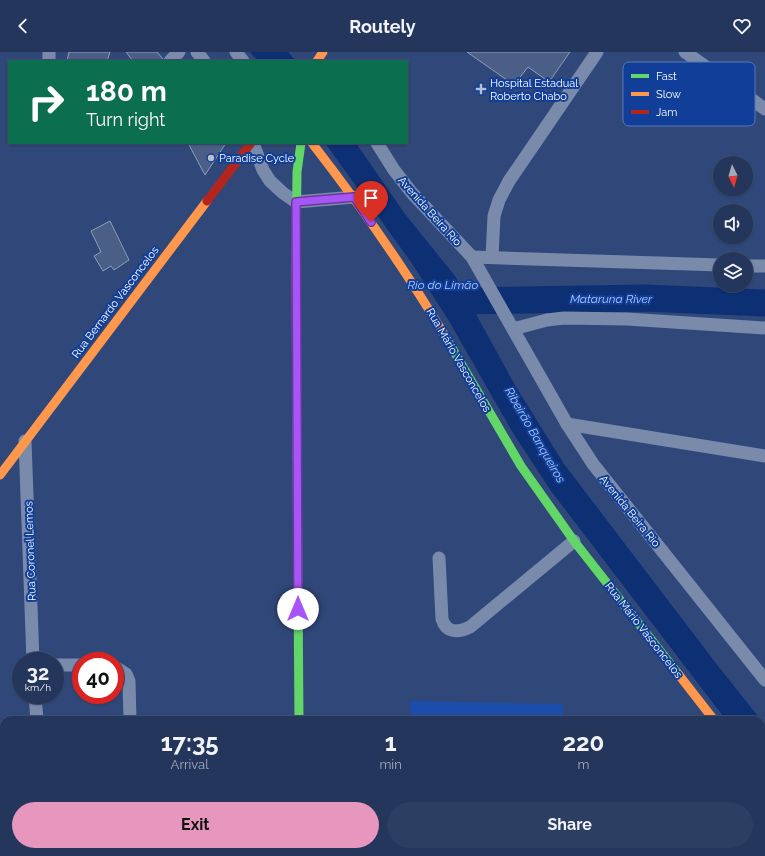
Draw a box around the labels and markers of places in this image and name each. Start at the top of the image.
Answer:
place label: Hospital Estadual Roberto Chabo [490,77,578,103]
marker: Hospital Estadual Roberto Chabo [475,83,487,95]
place label: Paradise Cycle [219,152,295,165]
marker: Paradise Cycle [206,153,216,163]
pin [354,181,388,222]

